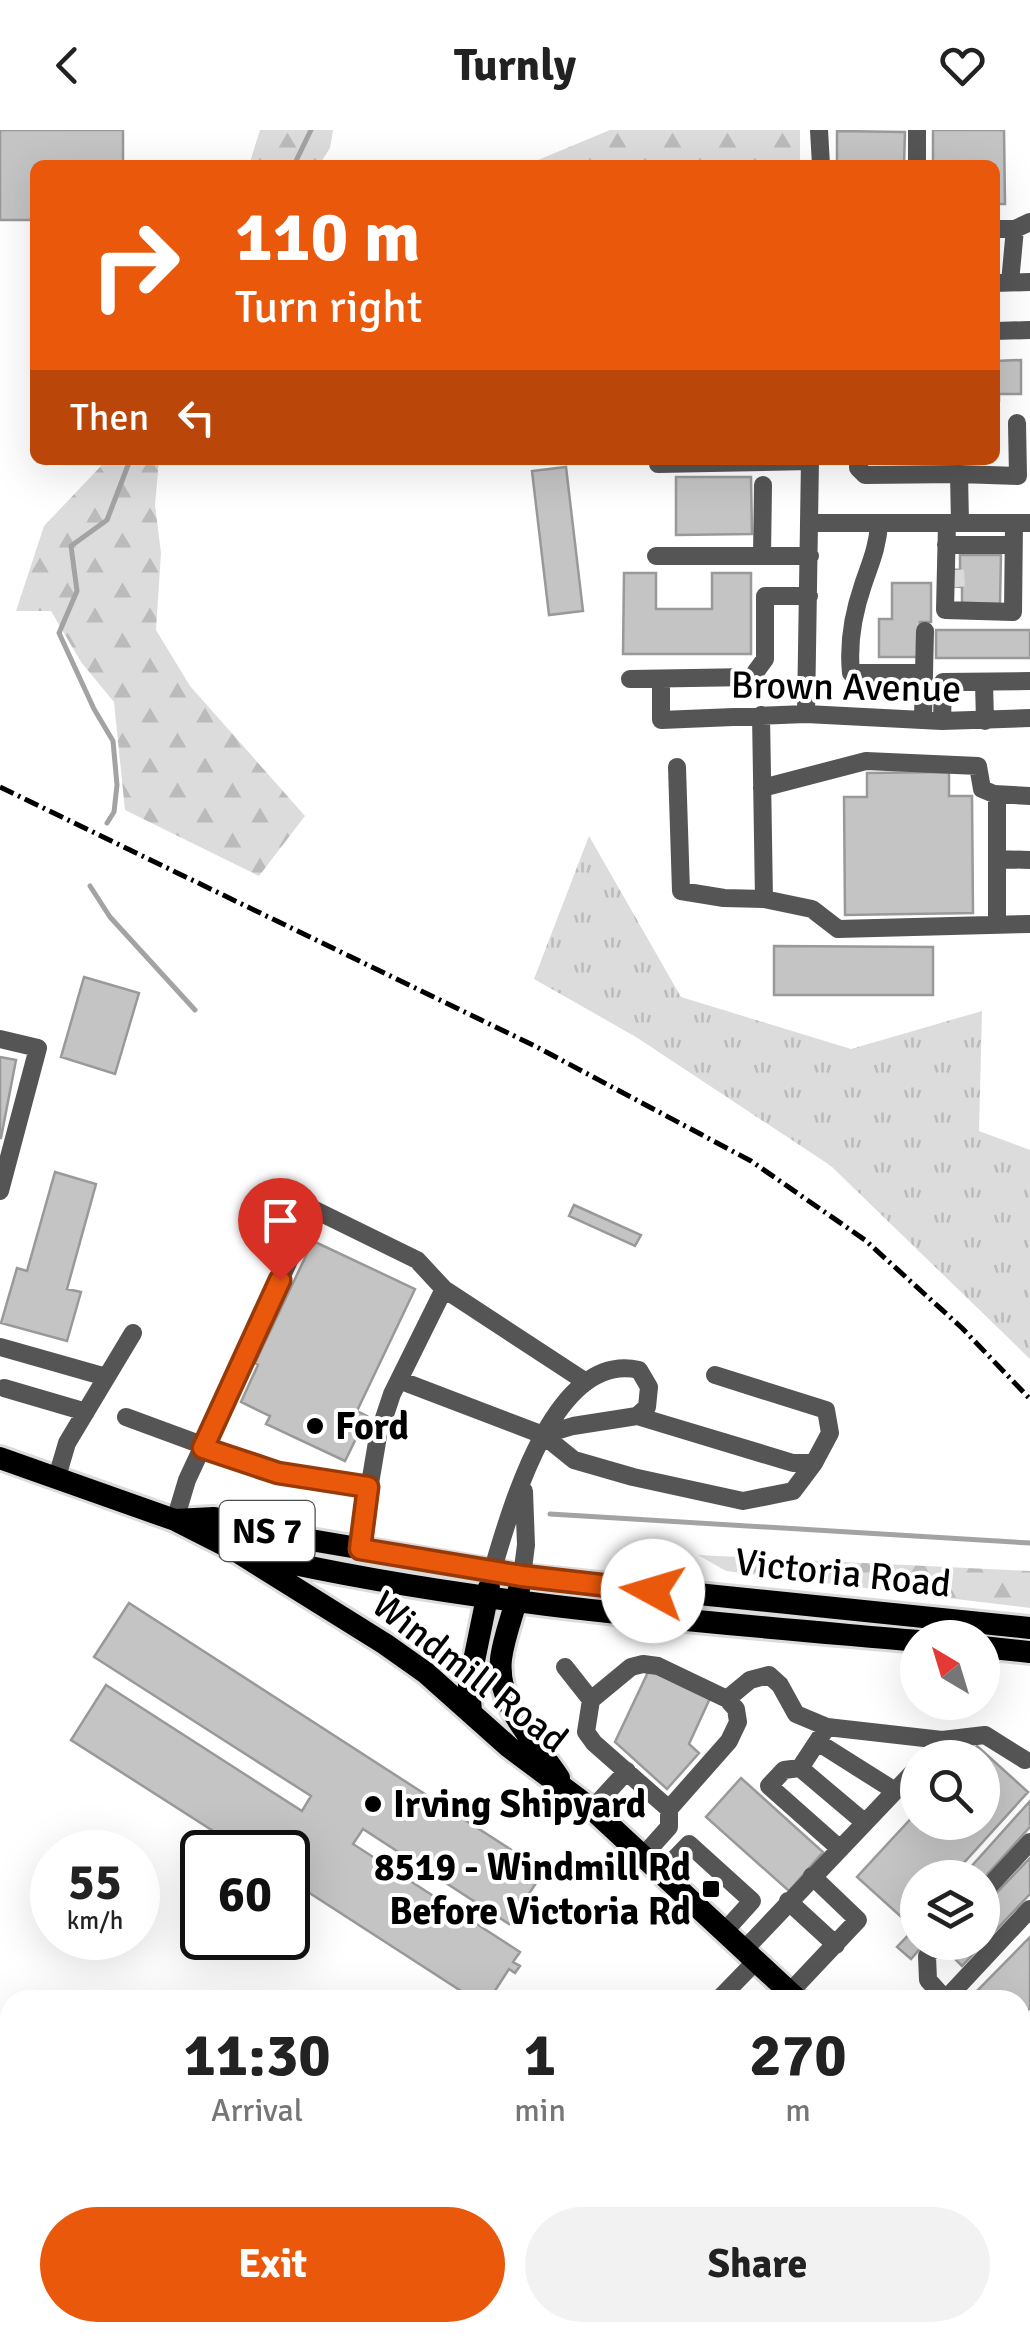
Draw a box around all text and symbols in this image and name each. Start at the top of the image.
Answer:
icon: back [40,38,95,93]
text: Turnly [454,38,576,93]
icon: heart [935,38,990,93]
text: 110 m [235,194,420,280]
icon: right [70,200,200,330]
text: Turn right [235,280,423,335]
icon: left [169,390,224,445]
text: Then [70,394,149,441]
street label: Brown Avenue [730,661,962,713]
pin [238,1178,323,1281]
icon: arrive [253,1193,308,1248]
place label: Ford [335,1403,409,1450]
marker: Ford [304,1415,326,1437]
road number: NS 7 [220,1501,314,1561]
street label: Victoria Road [733,1538,953,1608]
position arrow [601,1539,705,1643]
street label: Windmill Road [363,1581,577,1763]
north arrow [900,1620,1000,1720]
map controls [900,1620,1000,1960]
button: search [900,1740,1000,1840]
place label: Irving Shipyard [393,1781,646,1828]
marker: Irving Shipyard [362,1793,384,1815]
speed limit sign: 60 [180,1830,310,1960]
place label: 8519 - Windmill Rd Before Victoria Rd [374,1844,691,1935]
text: 55 [68,1852,122,1914]
button: layers [900,1860,1000,1960]
marker: 8519 - Windmill Rd Before Victoria Rd [700,1878,722,1900]
text: km/h [67,1905,123,1936]
text: 11:30 [183,2019,331,2093]
text: 1 [524,2019,556,2093]
text: 270 [749,2019,847,2093]
text: Arrival [211,2091,303,2130]
text: min [514,2091,566,2130]
text: m [785,2091,811,2130]
button: Exit [40,2207,505,2322]
button: Share [525,2207,990,2322]

